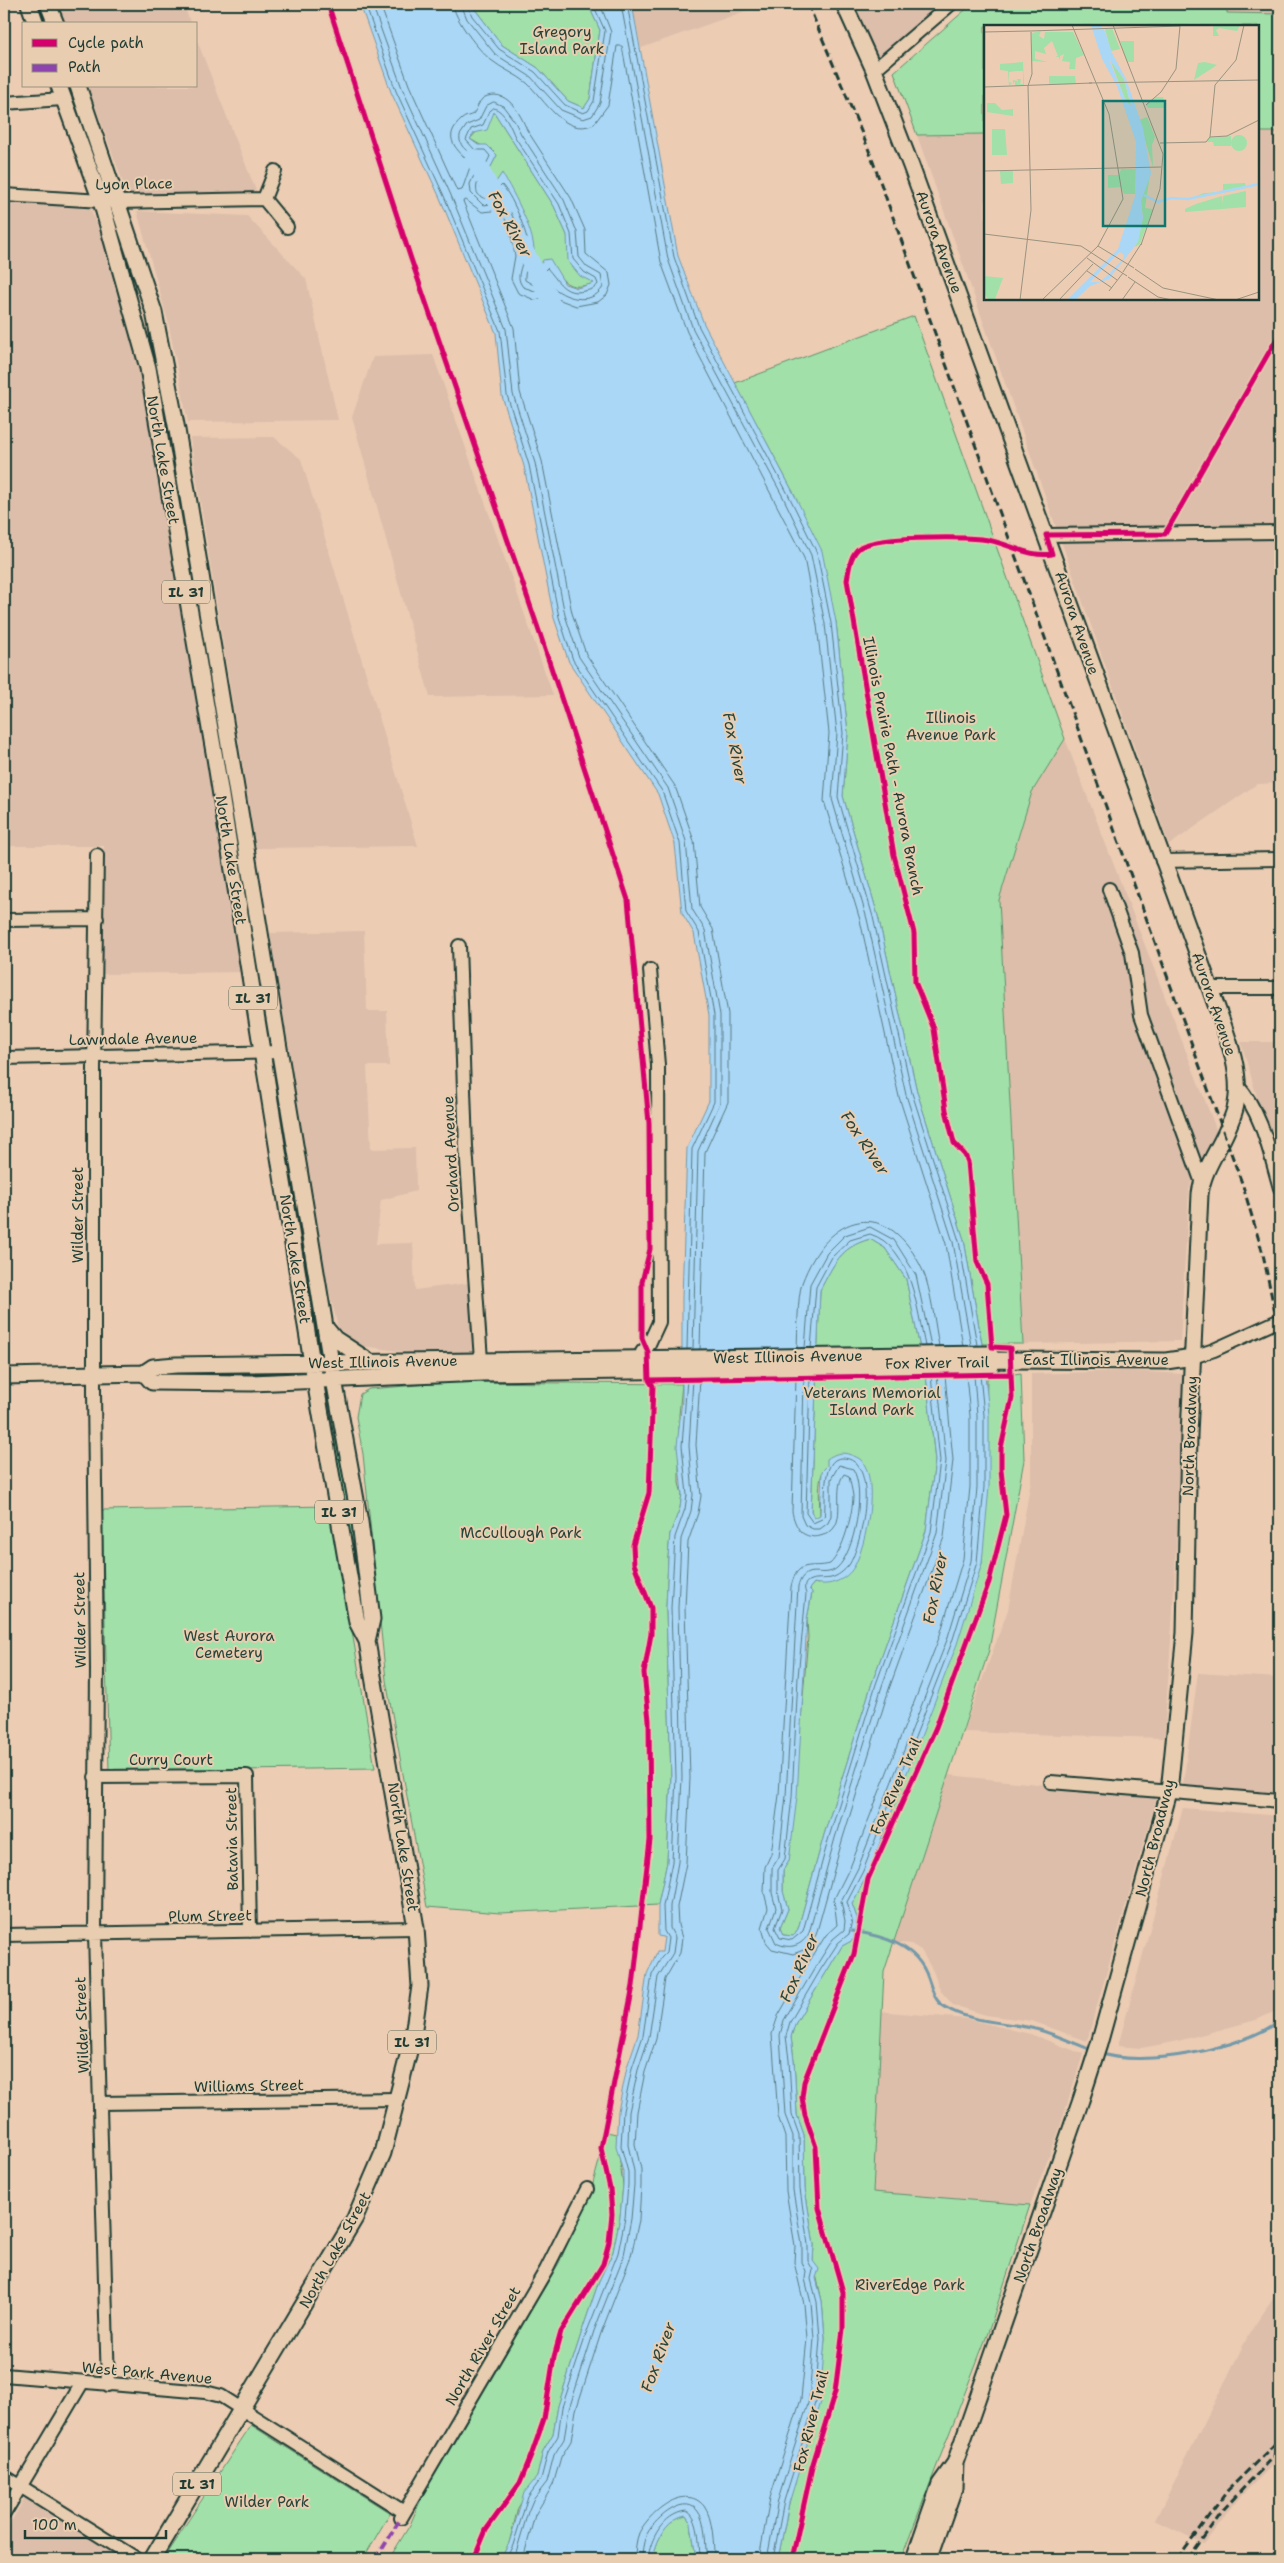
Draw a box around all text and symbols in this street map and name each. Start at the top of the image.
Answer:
legend [22,22,198,88]
park label: Gregory Island Park [520,22,604,59]
inset map [984,25,1259,300]
text: Cycle path [68,33,144,53]
text: Path [68,57,101,77]
street label: Lyon Place [95,173,173,195]
water label: Fox River [483,187,537,261]
street label: Aurora Avenue [911,188,967,296]
street label: North Lake Street [142,394,184,526]
street label: Aurora Avenue [1050,569,1104,677]
road number: IL 31 [162,580,210,604]
street label: Illinois Prairie Path - Aurora Branch [858,635,928,897]
park label: Illinois Avenue Park [906,708,996,745]
water label: Fox River [718,710,752,786]
street label: North Lake Street [211,794,251,926]
street label: Aurora Avenue [1187,950,1241,1058]
road number: IL 31 [229,986,277,1010]
street label: Lawndale Avenue [68,1028,198,1050]
street label: Orchard Avenue [438,1095,464,1213]
water label: Fox River [836,1107,894,1179]
street label: Wilder Street [68,1167,88,1263]
street label: North Lake Street [275,1193,315,1325]
street label: West Illinois Avenue [713,1346,863,1368]
street label: East Illinois Avenue [1023,1350,1169,1370]
street label: West Illinois Avenue [308,1351,458,1373]
street label: Fox River Trail [885,1352,990,1374]
street label: North Broadway [1178,1375,1202,1497]
park label: Veterans Memorial Island Park [803,1383,941,1420]
road number: IL 31 [315,1500,363,1524]
park label: McCullough Park [460,1523,582,1543]
water label: Fox River [918,1550,952,1626]
street label: Wilder Street [69,1571,91,1669]
park label: West Aurora Cemetery [183,1626,275,1663]
street label: Fox River Trail [866,1734,927,1838]
street label: Curry Court [129,1750,213,1770]
street label: North Broadway [1131,1777,1179,1899]
street label: North Lake Street [383,1781,423,1913]
street label: Batavia Street [221,1787,243,1891]
street label: Plum Street [168,1905,252,1927]
water label: Fox River [775,1930,824,2006]
street label: Wilder Street [70,1976,94,2074]
road number: IL 31 [388,2030,436,2054]
street label: Williams Street [194,2075,304,2097]
street label: North Broadway [1009,2165,1067,2285]
street label: North Lake Street [295,2188,375,2312]
park label: RiverEdge Park [855,2275,965,2295]
street label: North River Street [441,2283,525,2409]
water label: Fox River [636,2319,680,2395]
street label: West Park Avenue [81,2357,213,2389]
street label: Fox River Trail [789,2367,833,2474]
road number: IL 31 [173,2472,221,2496]
park label: Wilder Park [225,2492,309,2512]
scale bar [25,2508,166,2540]
text: 100 m [32,2515,77,2535]

